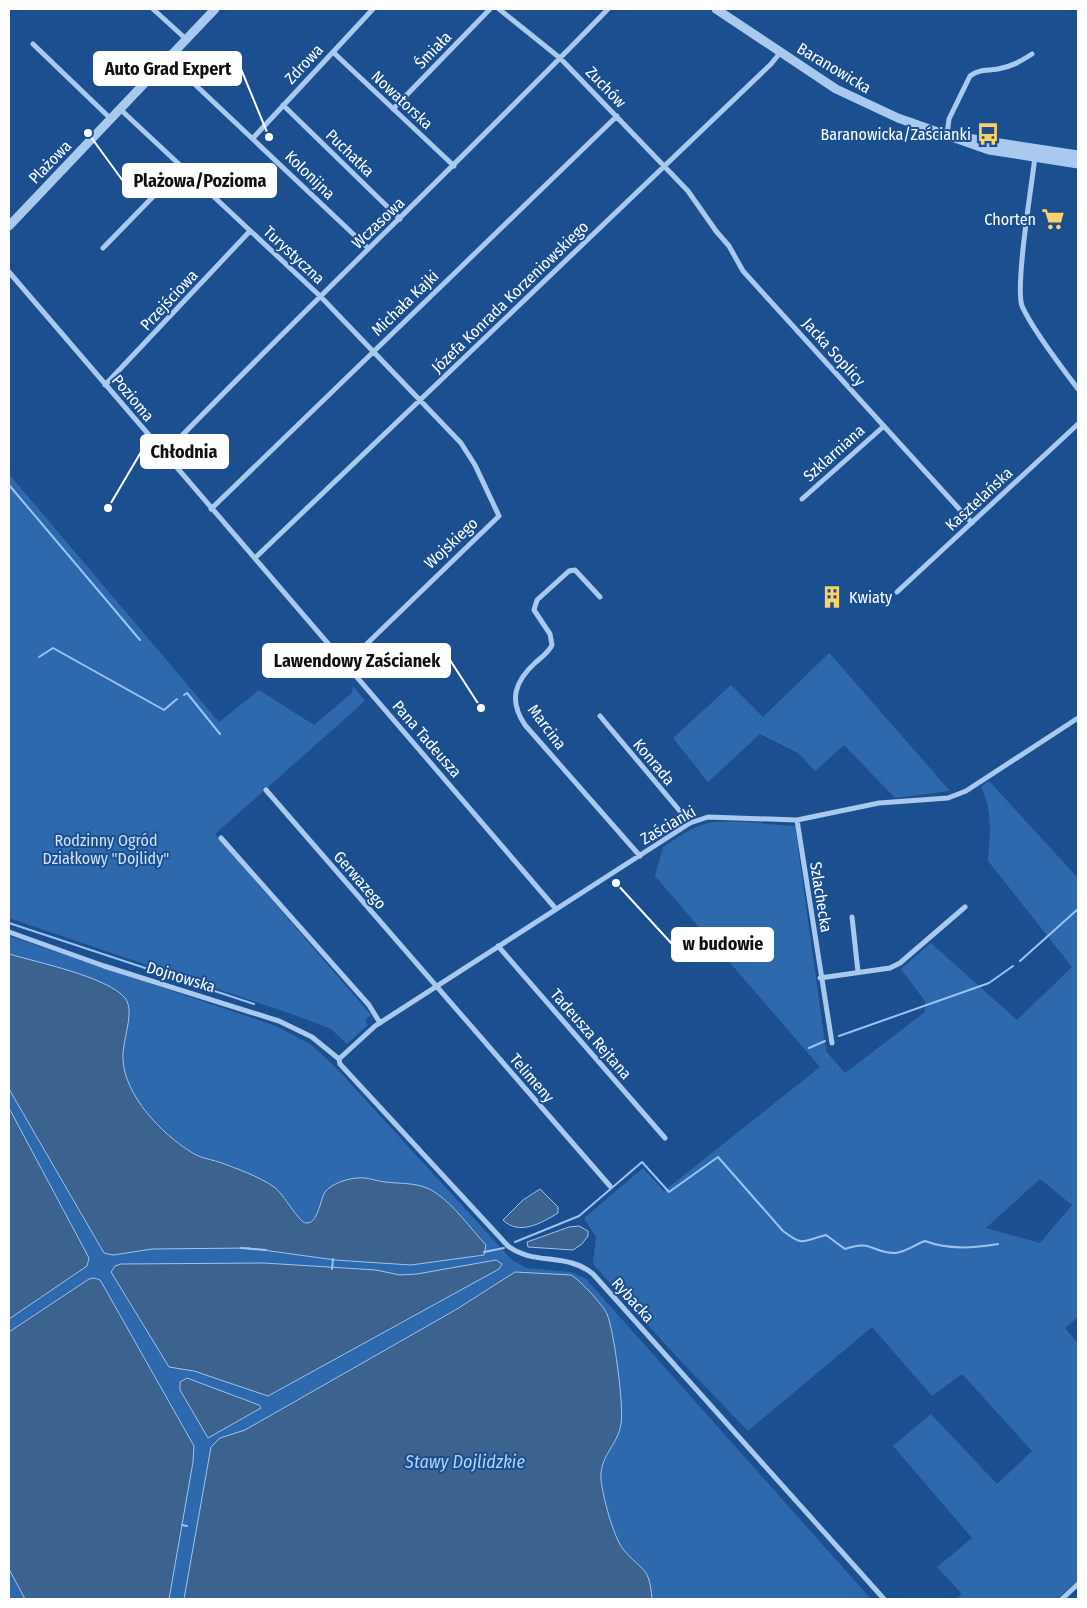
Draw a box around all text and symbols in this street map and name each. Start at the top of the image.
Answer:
street label: Śmiała [411,27,455,73]
street label: Baranowicka [794,39,875,98]
street label: Zdrowa [281,40,327,88]
callout: Auto Grad Expert [94,52,241,85]
text: Auto Grad Expert [104,58,232,80]
street label: Zuchów [582,62,630,112]
street label: Nowatorska [367,67,437,133]
bus stop icon: Baranowicka/Zaścianki [975,121,1001,147]
street label: Puchatka [322,125,378,181]
place label: Baranowicka/Zaścianki [821,125,971,144]
street label: Plażowa [25,136,75,188]
street label: Kolonijna [281,147,339,203]
callout: Plażowa/Pozioma [123,164,276,197]
text: Plażowa/Pozioma [134,170,267,192]
street label: Wczasowa [348,193,408,253]
supermarket icon: Chorten [1040,206,1066,232]
place label: Chorten [984,210,1036,229]
street label: Józefa Konrada Korzeniowskiego [428,217,592,377]
street label: Turystyczna [260,222,328,288]
street label: Przejściowa [136,266,202,334]
street label: Michała Kajki [367,266,443,340]
street label: Jacka Soplicy [799,314,870,391]
street label: Pozioma [108,371,158,425]
street label: Szklarniana [800,421,869,485]
callout: Chłodnia [141,435,228,468]
text: Chłodnia [151,441,217,463]
street label: Kasztelańska [942,463,1016,535]
street label: Wojskiego [420,513,482,573]
building icon: Kwiaty [819,584,845,610]
place label: Kwiaty [849,588,893,607]
callout: Lawendowy Zaścianek [263,644,450,677]
text: Lawendowy Zaścianek [274,650,441,672]
street label: Pana Tadeusza [388,697,466,781]
street label: Marcina [524,701,570,753]
street label: Konrada [629,735,679,789]
street label: Zaścianki [637,802,699,848]
park label: Rodzinny Ogród Działkowy "Dojlidy" [43,831,169,868]
street label: Gerwazego [330,847,390,913]
street label: Szlachecka [806,860,836,934]
callout: w budowie [672,928,773,961]
text: w budowie [683,933,763,955]
street label: Dojnowska [144,958,218,997]
street label: Tadeusza Rejtana [547,985,636,1083]
street label: Telimeny [506,1050,559,1107]
street label: Rybacka [608,1274,658,1327]
water label: Stawy Dojlidzkie [404,1451,525,1473]

